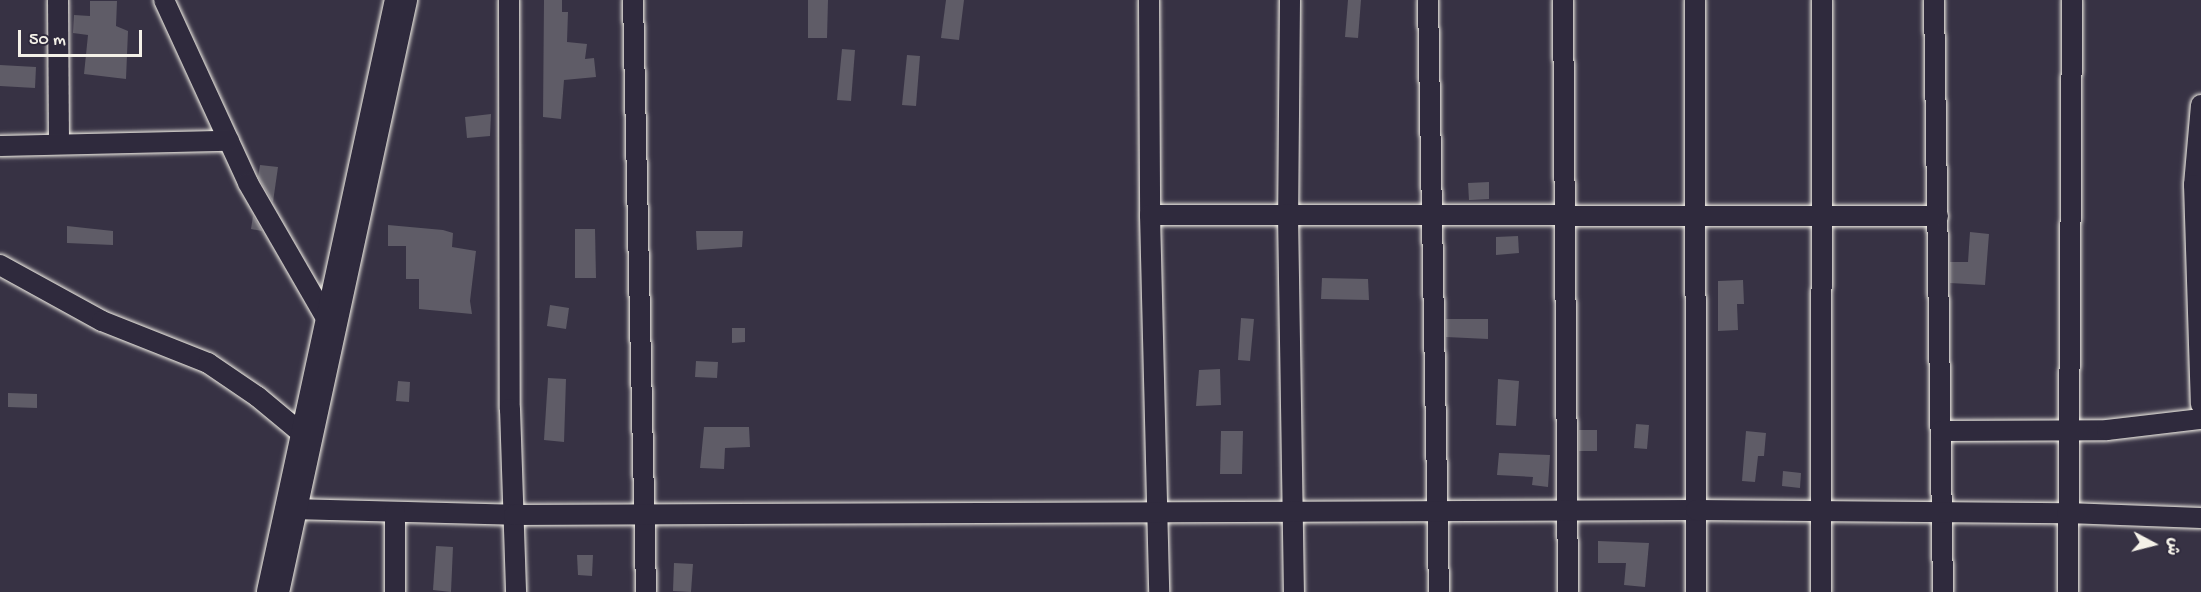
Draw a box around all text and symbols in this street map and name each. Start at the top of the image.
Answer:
scale bar [21,18,146,56]
text: 50 m [29,30,66,51]
north arrow [2123,514,2183,574]
text: ش [2161,536,2182,556]

